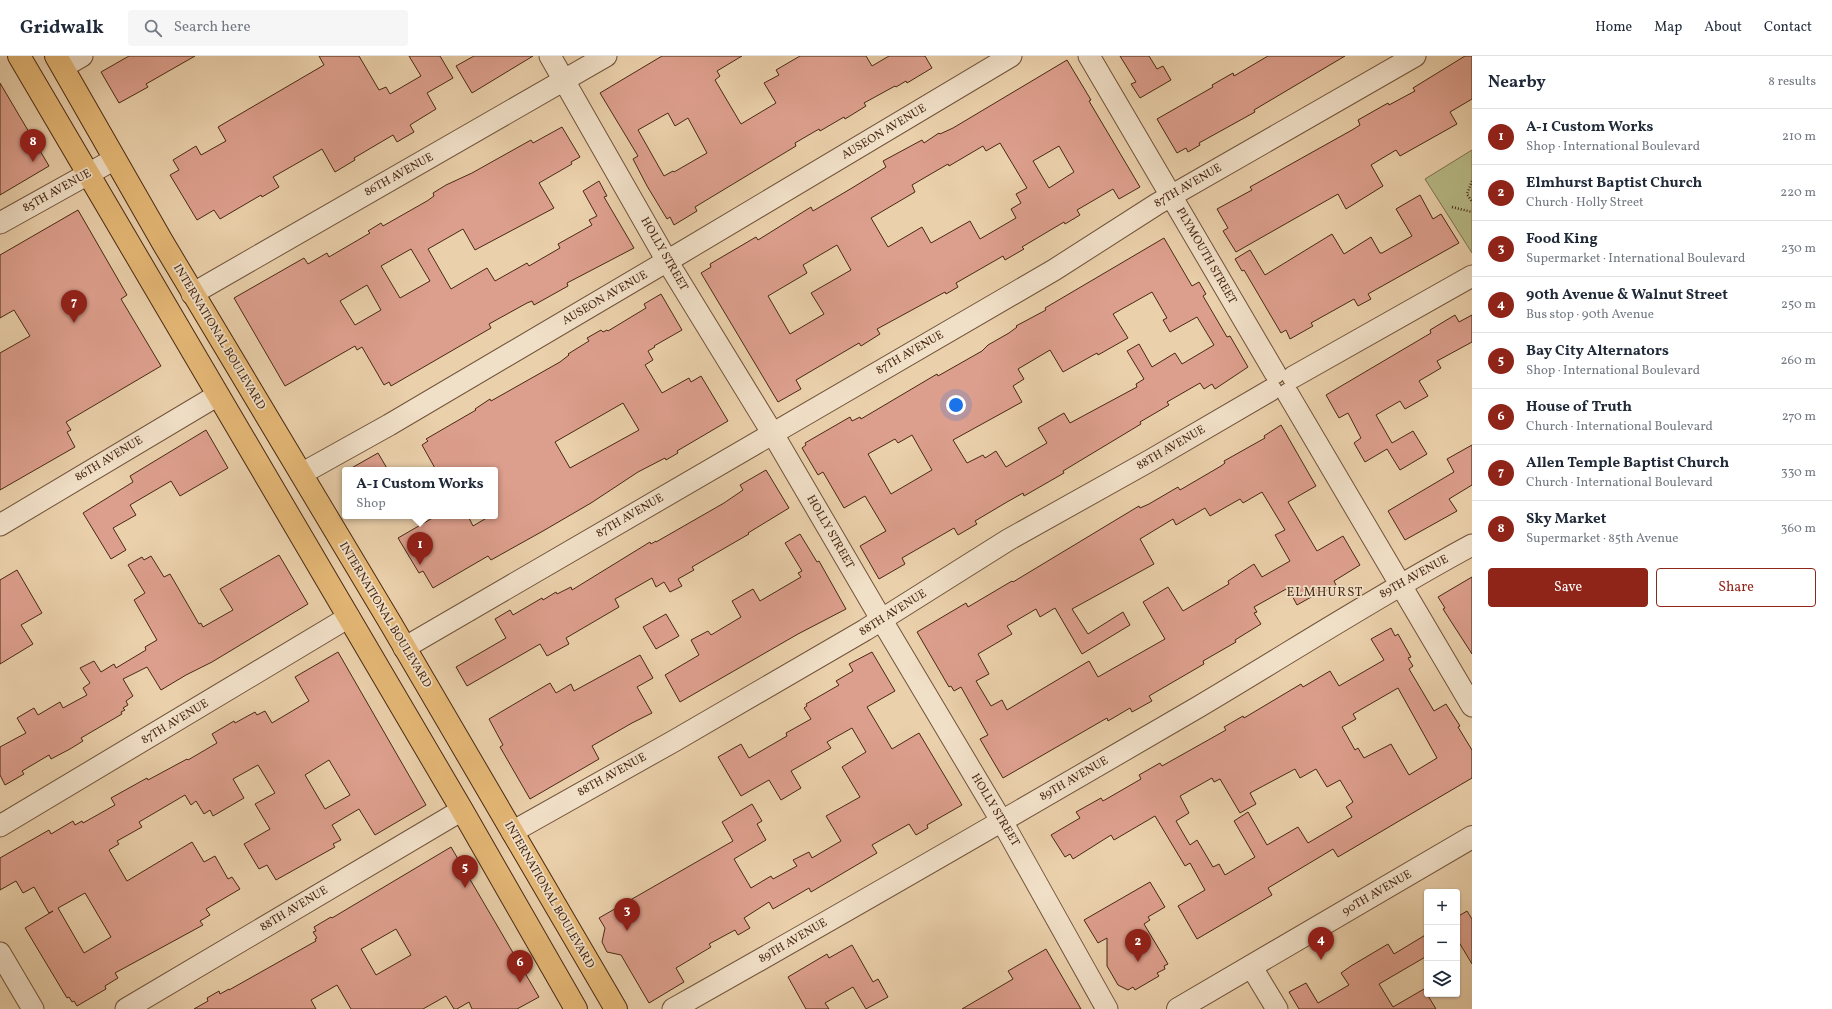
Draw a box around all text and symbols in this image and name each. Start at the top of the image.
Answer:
search box [128,10,408,46]
text: Gridwalk [20,15,104,41]
icon: search [142,17,164,39]
text: Search here [174,17,251,38]
text: Home [1595,18,1632,37]
text: Map [1654,18,1682,37]
text: About [1704,18,1742,37]
text: Contact [1764,18,1812,37]
text: Nearby [1488,71,1546,94]
text: 8 results [1768,73,1816,91]
street label: AUSEON AVENUE [839,100,929,164]
text: A-1 Custom Works [1526,117,1653,138]
text: 1 [1498,128,1504,146]
text: 210 m [1782,128,1816,146]
pin: 8 [20,129,46,162]
text: Shop · International Boulevard [1526,138,1700,156]
street label: 86TH AVENUE [362,149,436,201]
street label: 87TH AVENUE [1151,160,1225,212]
street label: 85TH AVENUE [20,166,94,216]
text: Elmhurst Baptist Church [1526,173,1702,194]
text: 2 [1498,184,1504,202]
text: 220 m [1780,184,1816,202]
text: Church · Holly Street [1526,194,1644,212]
street label: PLYMOUTH STREET [1172,205,1240,307]
street label: HOLLY STREET [636,214,692,294]
text: Food King [1526,229,1598,250]
text: 3 [1498,240,1504,258]
text: 230 m [1781,240,1816,258]
text: Supermarket · International Boulevard [1526,250,1745,268]
street label: INTERNATIONAL BOULEVARD [169,261,269,413]
street label: AUSEON AVENUE [559,267,651,329]
text: 90th Avenue & Walnut Street [1526,285,1728,306]
pin: 7 [61,290,87,323]
text: 4 [1497,296,1505,314]
text: 250 m [1781,296,1816,314]
text: Bus stop · 90th Avenue [1526,306,1654,324]
street label: 87TH AVENUE [873,327,947,379]
text: Bay City Alternators [1526,341,1669,362]
text: 5 [1498,352,1504,370]
text: 260 m [1781,352,1816,370]
text: Shop · International Boulevard [1526,362,1700,380]
your location [946,395,966,415]
text: House of Truth [1526,397,1632,418]
text: 6 [1497,408,1505,426]
text: 270 m [1782,408,1816,426]
text: Church · International Boulevard [1526,418,1713,436]
street label: 88TH AVENUE [1134,422,1208,474]
street label: 86TH AVENUE [72,432,146,486]
text: Allen Temple Baptist Church [1526,453,1729,474]
text: 7 [1498,464,1504,482]
text: 330 m [1781,464,1816,482]
popup [342,467,498,519]
text: A-1 Custom Works [356,474,484,495]
text: Church · International Boulevard [1526,474,1713,492]
street label: 87TH AVENUE [593,490,667,542]
street label: HOLLY STREET [802,492,858,572]
text: Shop [356,495,386,513]
text: Sky Market [1526,509,1606,530]
text: 8 [1497,520,1505,538]
text: 360 m [1781,520,1816,538]
text: Supermarket · 85th Avenue [1526,530,1679,548]
pin: 1 [407,532,433,565]
street label: INTERNATIONAL BOULEVARD [335,539,435,691]
street label: 89TH AVENUE [1377,551,1451,603]
button: Save [1488,568,1648,607]
button: Share [1656,568,1816,607]
district label: ELMHURST [1287,584,1363,602]
street label: 88TH AVENUE [856,586,930,640]
street label: 87TH AVENUE [138,696,212,748]
street label: 88TH AVENUE [575,749,649,801]
street label: 89TH AVENUE [1037,753,1111,805]
street label: HOLLY STREET [967,770,1023,850]
street label: INTERNATIONAL BOULEVARD [500,818,598,972]
pin: 5 [452,855,478,888]
street label: 90TH AVENUE [1339,867,1415,919]
street label: 88TH AVENUE [257,882,331,936]
map controls [1424,889,1460,997]
button: + [1424,889,1460,925]
pin: 3 [614,898,640,931]
street label: 89TH AVENUE [756,915,830,967]
button: − [1424,925,1460,961]
pin: 4 [1308,927,1334,960]
pin: 2 [1125,929,1151,962]
pin: 6 [507,950,533,983]
button: layers [1424,961,1460,997]

